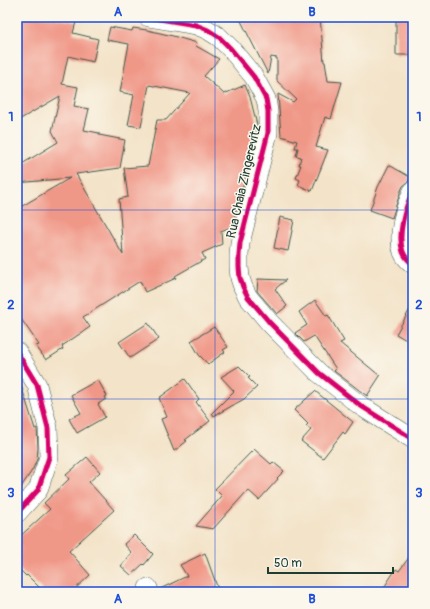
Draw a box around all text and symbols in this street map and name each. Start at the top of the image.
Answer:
text: A [114,4,123,20]
text: B [308,4,316,20]
text: 1 [8,109,14,125]
text: 1 [416,109,422,125]
street label: Rua Chaia Zingerevitz [223,122,265,240]
text: 2 [7,297,15,313]
text: 2 [415,297,423,313]
text: 3 [7,485,15,501]
text: 3 [415,485,423,501]
scale bar [268,549,393,575]
text: 50 m [274,556,302,571]
text: A [114,591,123,607]
text: B [308,591,316,607]

